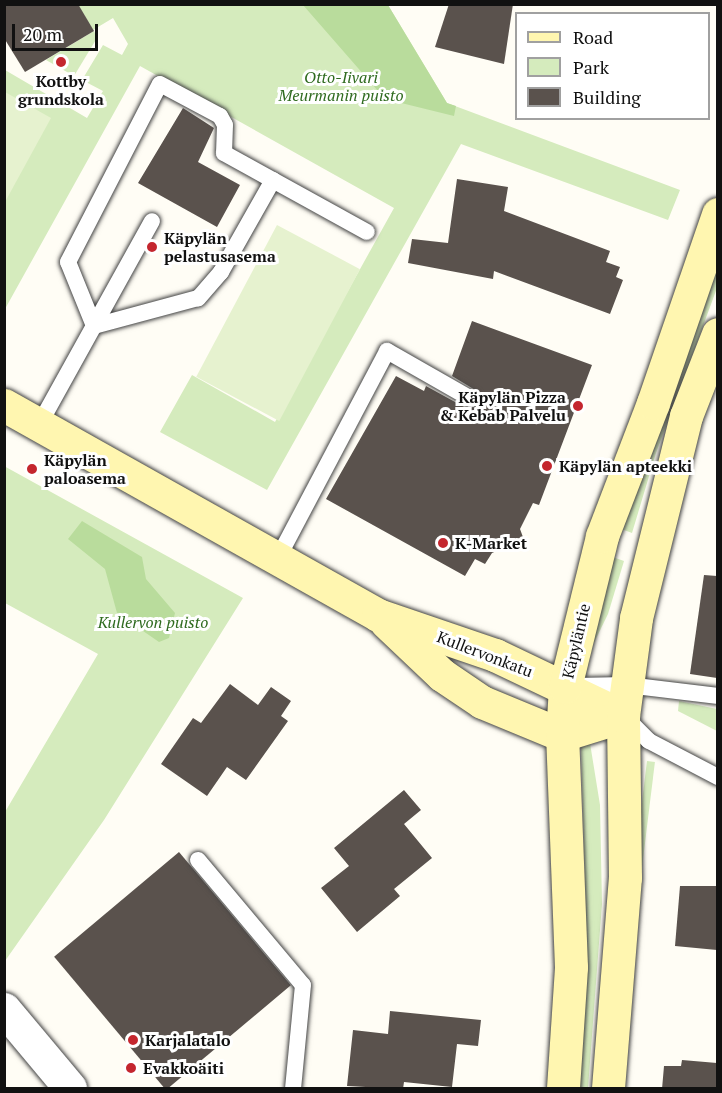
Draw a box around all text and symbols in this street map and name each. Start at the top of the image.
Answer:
scale bar [15,12,100,50]
legend [515,12,710,120]
text: 20 m [23,22,62,46]
text: Road [573,25,613,49]
marker: Kottby grundskola [54,55,68,69]
text: Park [573,55,609,79]
park label: Otto-Iivari Meurmanin puisto [278,67,404,105]
place label: Kottby grundskola [18,71,104,109]
text: Building [573,85,641,109]
place label: Käpylän pelastusasema [164,228,276,266]
marker: Käpylän pelastusasema [145,240,159,254]
place label: Käpylän Pizza & Kebab Palvelu [439,387,566,425]
marker: Käpylän Pizza & Kebab Palvelu [571,399,585,413]
place label: Käpylän paloasema [44,450,126,488]
place label: Käpylän apteekki [559,456,692,476]
marker: Käpylän apteekki [540,459,554,473]
marker: Käpylän paloasema [25,462,39,476]
place label: K-Market [455,533,527,553]
marker: K-Market [436,536,450,550]
street label: Käpyläntie [558,602,594,680]
park label: Kullervon puisto [98,612,208,632]
street label: Kullervonkatu [434,627,536,681]
place label: Karjalatalo [145,1030,231,1050]
marker: Karjalatalo [126,1033,140,1047]
place label: Evakkoäiti [143,1058,224,1078]
marker: Evakkoäiti [124,1061,138,1075]

